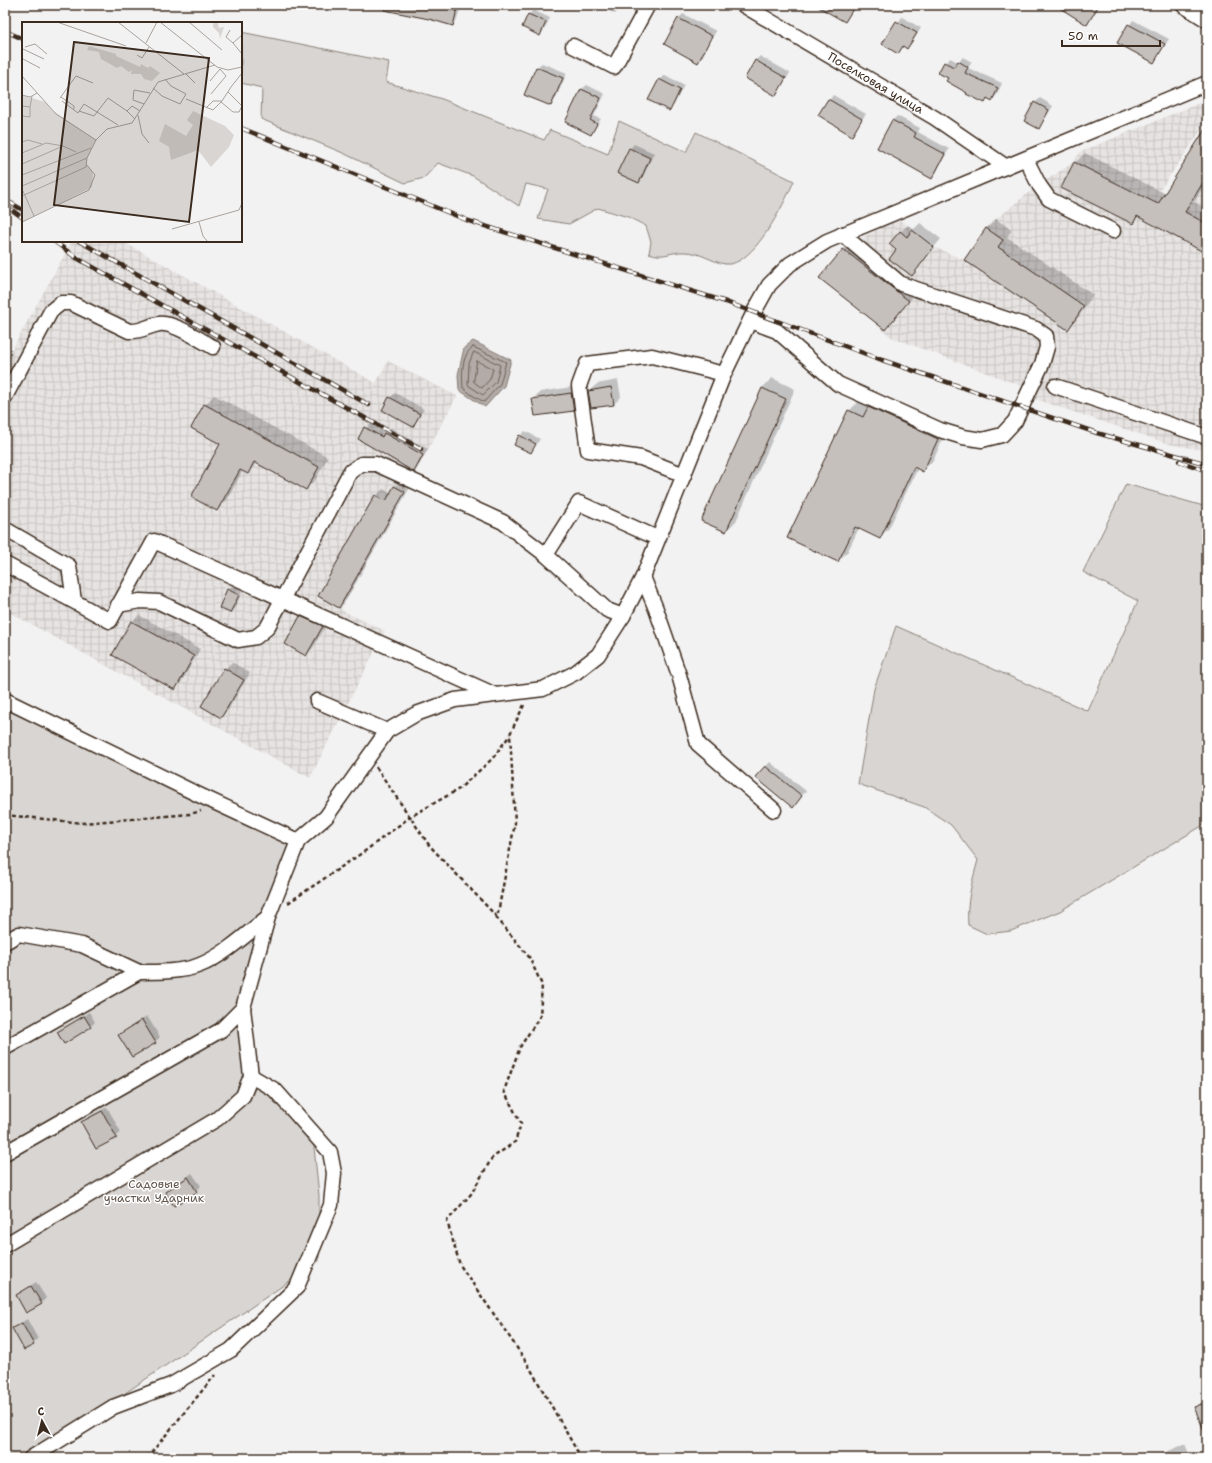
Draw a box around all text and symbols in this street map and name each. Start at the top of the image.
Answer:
inset map [22,22,242,242]
scale bar [1062,22,1160,48]
text: 50 m [1068,28,1098,44]
street label: Поселковая улица [825,49,927,118]
park label: Садовые участки Ударник [104,1176,205,1206]
north arrow [22,1401,62,1441]
text: С [37,1404,45,1419]

